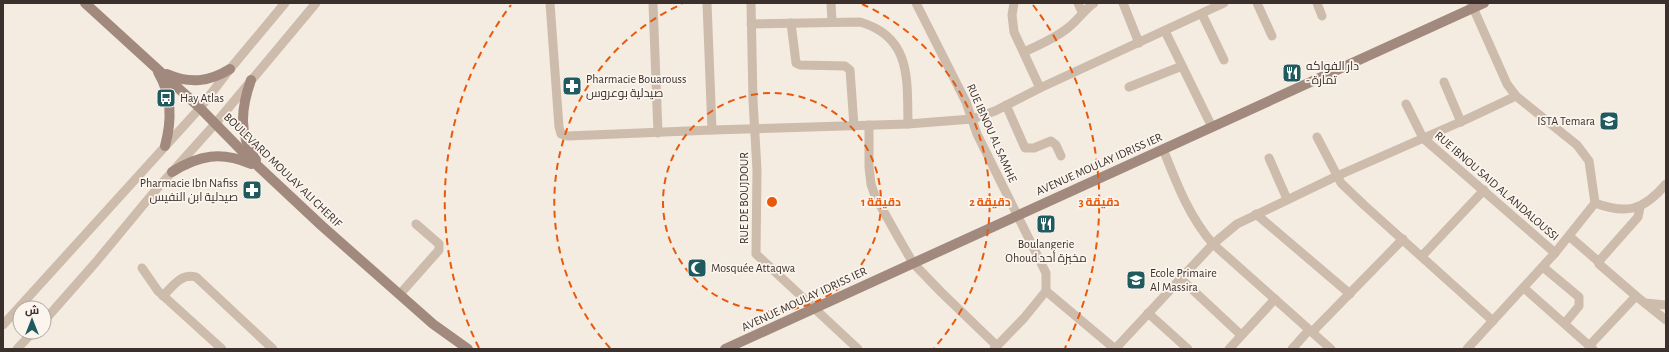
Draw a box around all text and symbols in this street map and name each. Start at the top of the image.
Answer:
place label: دار الفواكه - تمارة [1306,60,1359,87]
restaurant icon: دار الفواكه - تمارة [1281,62,1303,84]
place label: Pharmacie Bouarouss صيدلية بوعروس [586,73,686,100]
pharmacy icon: Pharmacie Bouarouss صيدلية بوعروس [561,75,583,97]
street label: RUE IBNOU AL SAMHE [965,82,1019,184]
bus stop icon: Hay Atlas [155,87,177,109]
place label: Hay Atlas [180,92,224,105]
street label: BOULEVARD MOULAY ALI CHERIF [222,110,345,230]
school or university icon: ISTA Temara [1598,110,1620,132]
place label: ISTA Temara [1537,115,1595,127]
street label: RUE IBNOU SAID AL ANDALOUSSI [1433,129,1561,243]
street label: AVENUE MOULAY IDRISS IER [1034,131,1164,197]
street label: RUE DE BOUJDOUR [738,152,750,244]
place label: Pharmacie Ibn Nafiss صيدلية ابن النفيس [140,177,238,204]
pharmacy icon: Pharmacie Ibn Nafiss صيدلية ابن النفيس [241,179,263,201]
centre of rings [765,195,779,209]
text: 1 دقيقة [861,196,901,209]
text: 2 دقيقة [969,196,1011,209]
text: 3 دقيقة [1079,196,1119,209]
restaurant icon: Boulangerie Ohoud مخبزة أحد [1035,213,1057,235]
place label: Boulangerie Ohoud مخبزة أحد [1005,238,1087,265]
mosque icon: Mosquée Attaqwa [686,257,708,279]
place label: Mosquée Attaqwa [711,262,796,274]
street label: AVENUE MOULAY IDRISS IER [739,265,869,333]
place label: Ecole Primaire Al Massira [1150,267,1217,293]
school or university icon: Ecole Primaire Al Massira [1125,269,1147,291]
north arrow [12,300,52,340]
text: ش [25,305,39,317]

